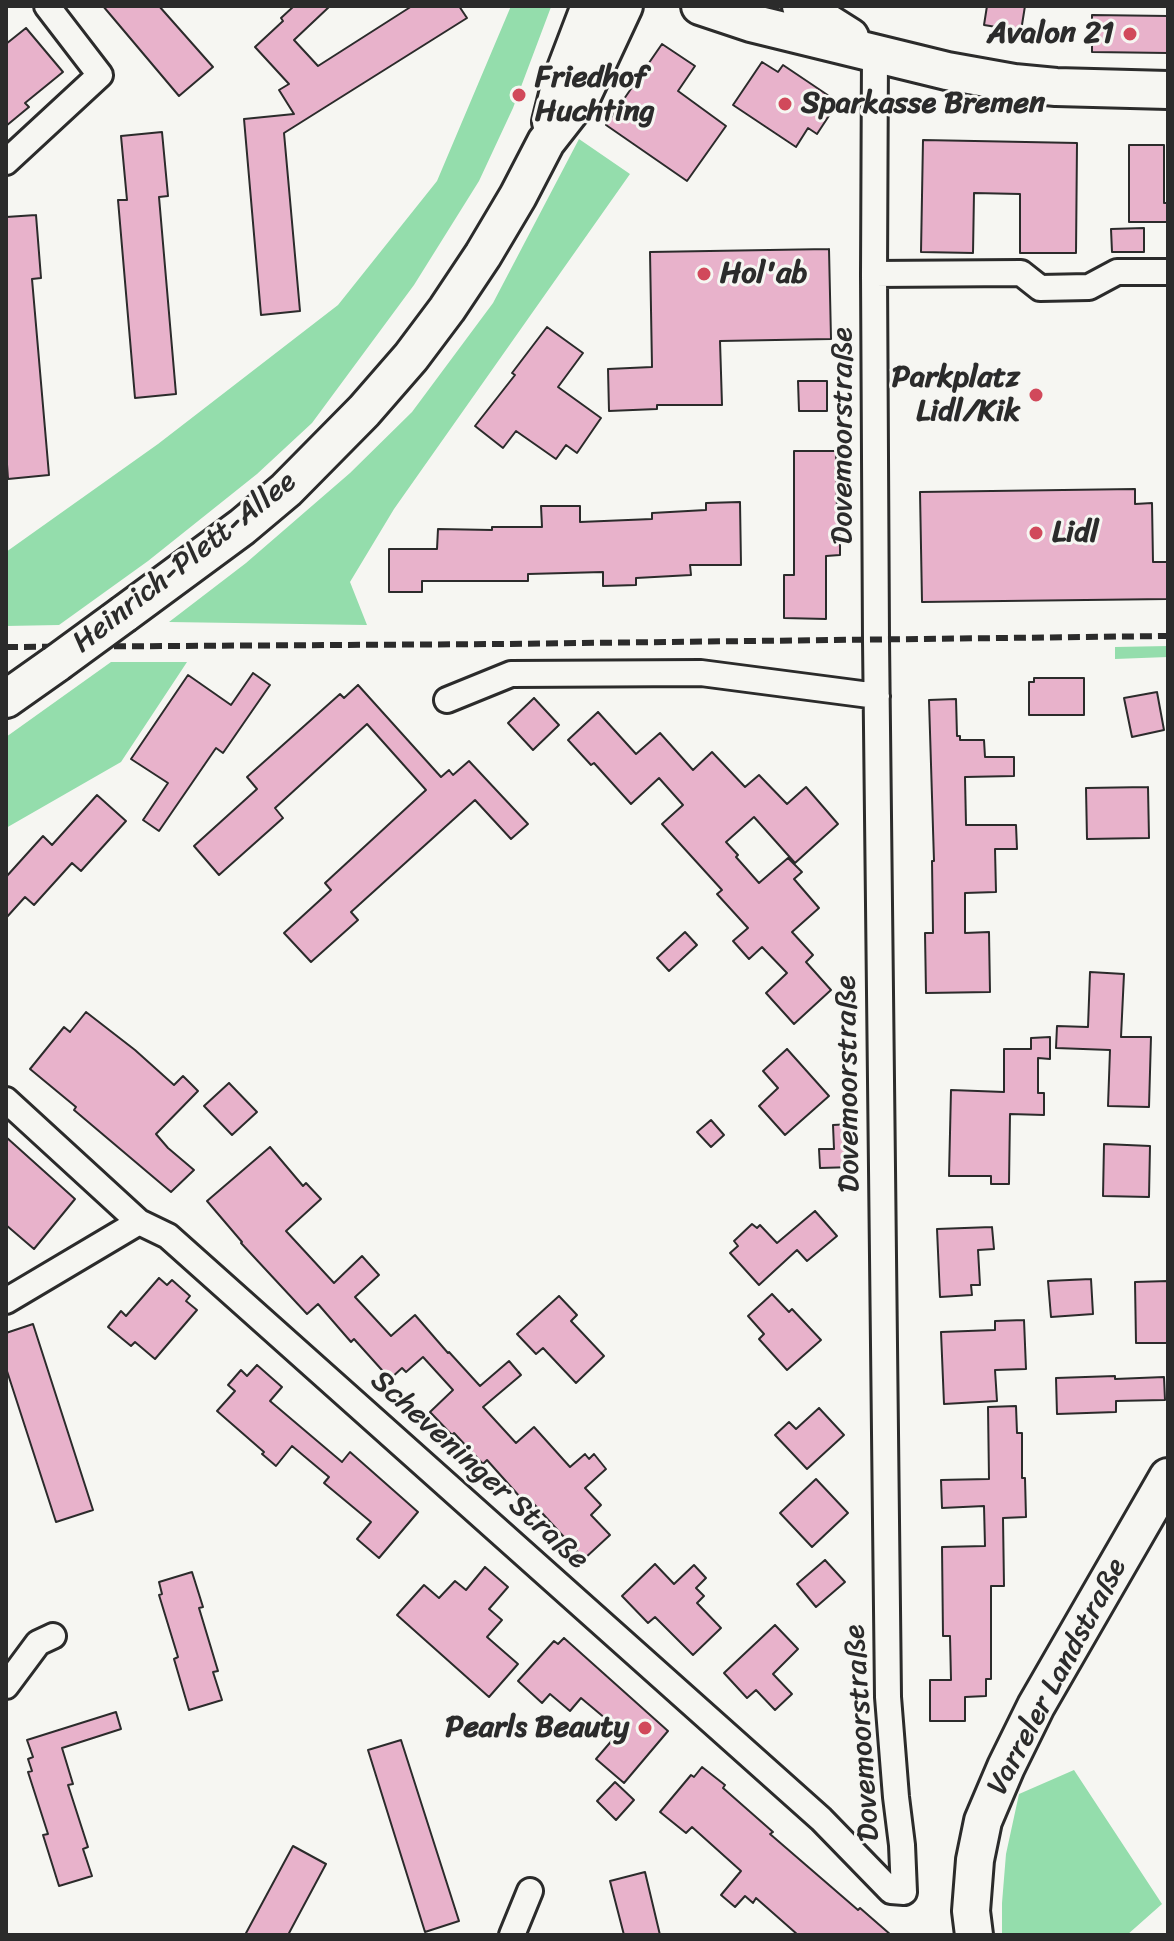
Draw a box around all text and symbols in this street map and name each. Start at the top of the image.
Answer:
place label: Avalon 21 [987,16,1114,52]
marker: Avalon 21 [1121,25,1139,43]
place label: Friedhof Huchting [535,60,655,130]
marker: Friedhof Huchting [510,86,528,104]
place label: Sparkasse Bremen [801,86,1045,122]
marker: Sparkasse Bremen [776,95,794,113]
place label: Hol'ab [720,256,807,292]
marker: Hol'ab [695,265,713,283]
street label: Dovemoorstraße [825,327,861,545]
place label: Parkplatz Lidl/Kik [892,360,1020,430]
marker: Parkplatz Lidl/Kik [1027,386,1045,404]
street label: Heinrich-Plett-Allee [66,465,304,661]
place label: Lidl [1052,515,1098,551]
marker: Lidl [1027,524,1045,542]
street label: Dovemoorstraße [829,975,869,1193]
street label: Scheveninger Straße [363,1364,595,1578]
street label: Varreler Landstraße [980,1553,1136,1801]
street label: Dovemoorstraße [837,1623,889,1843]
place label: Pearls Beauty [445,1710,629,1746]
marker: Pearls Beauty [636,1719,654,1737]

